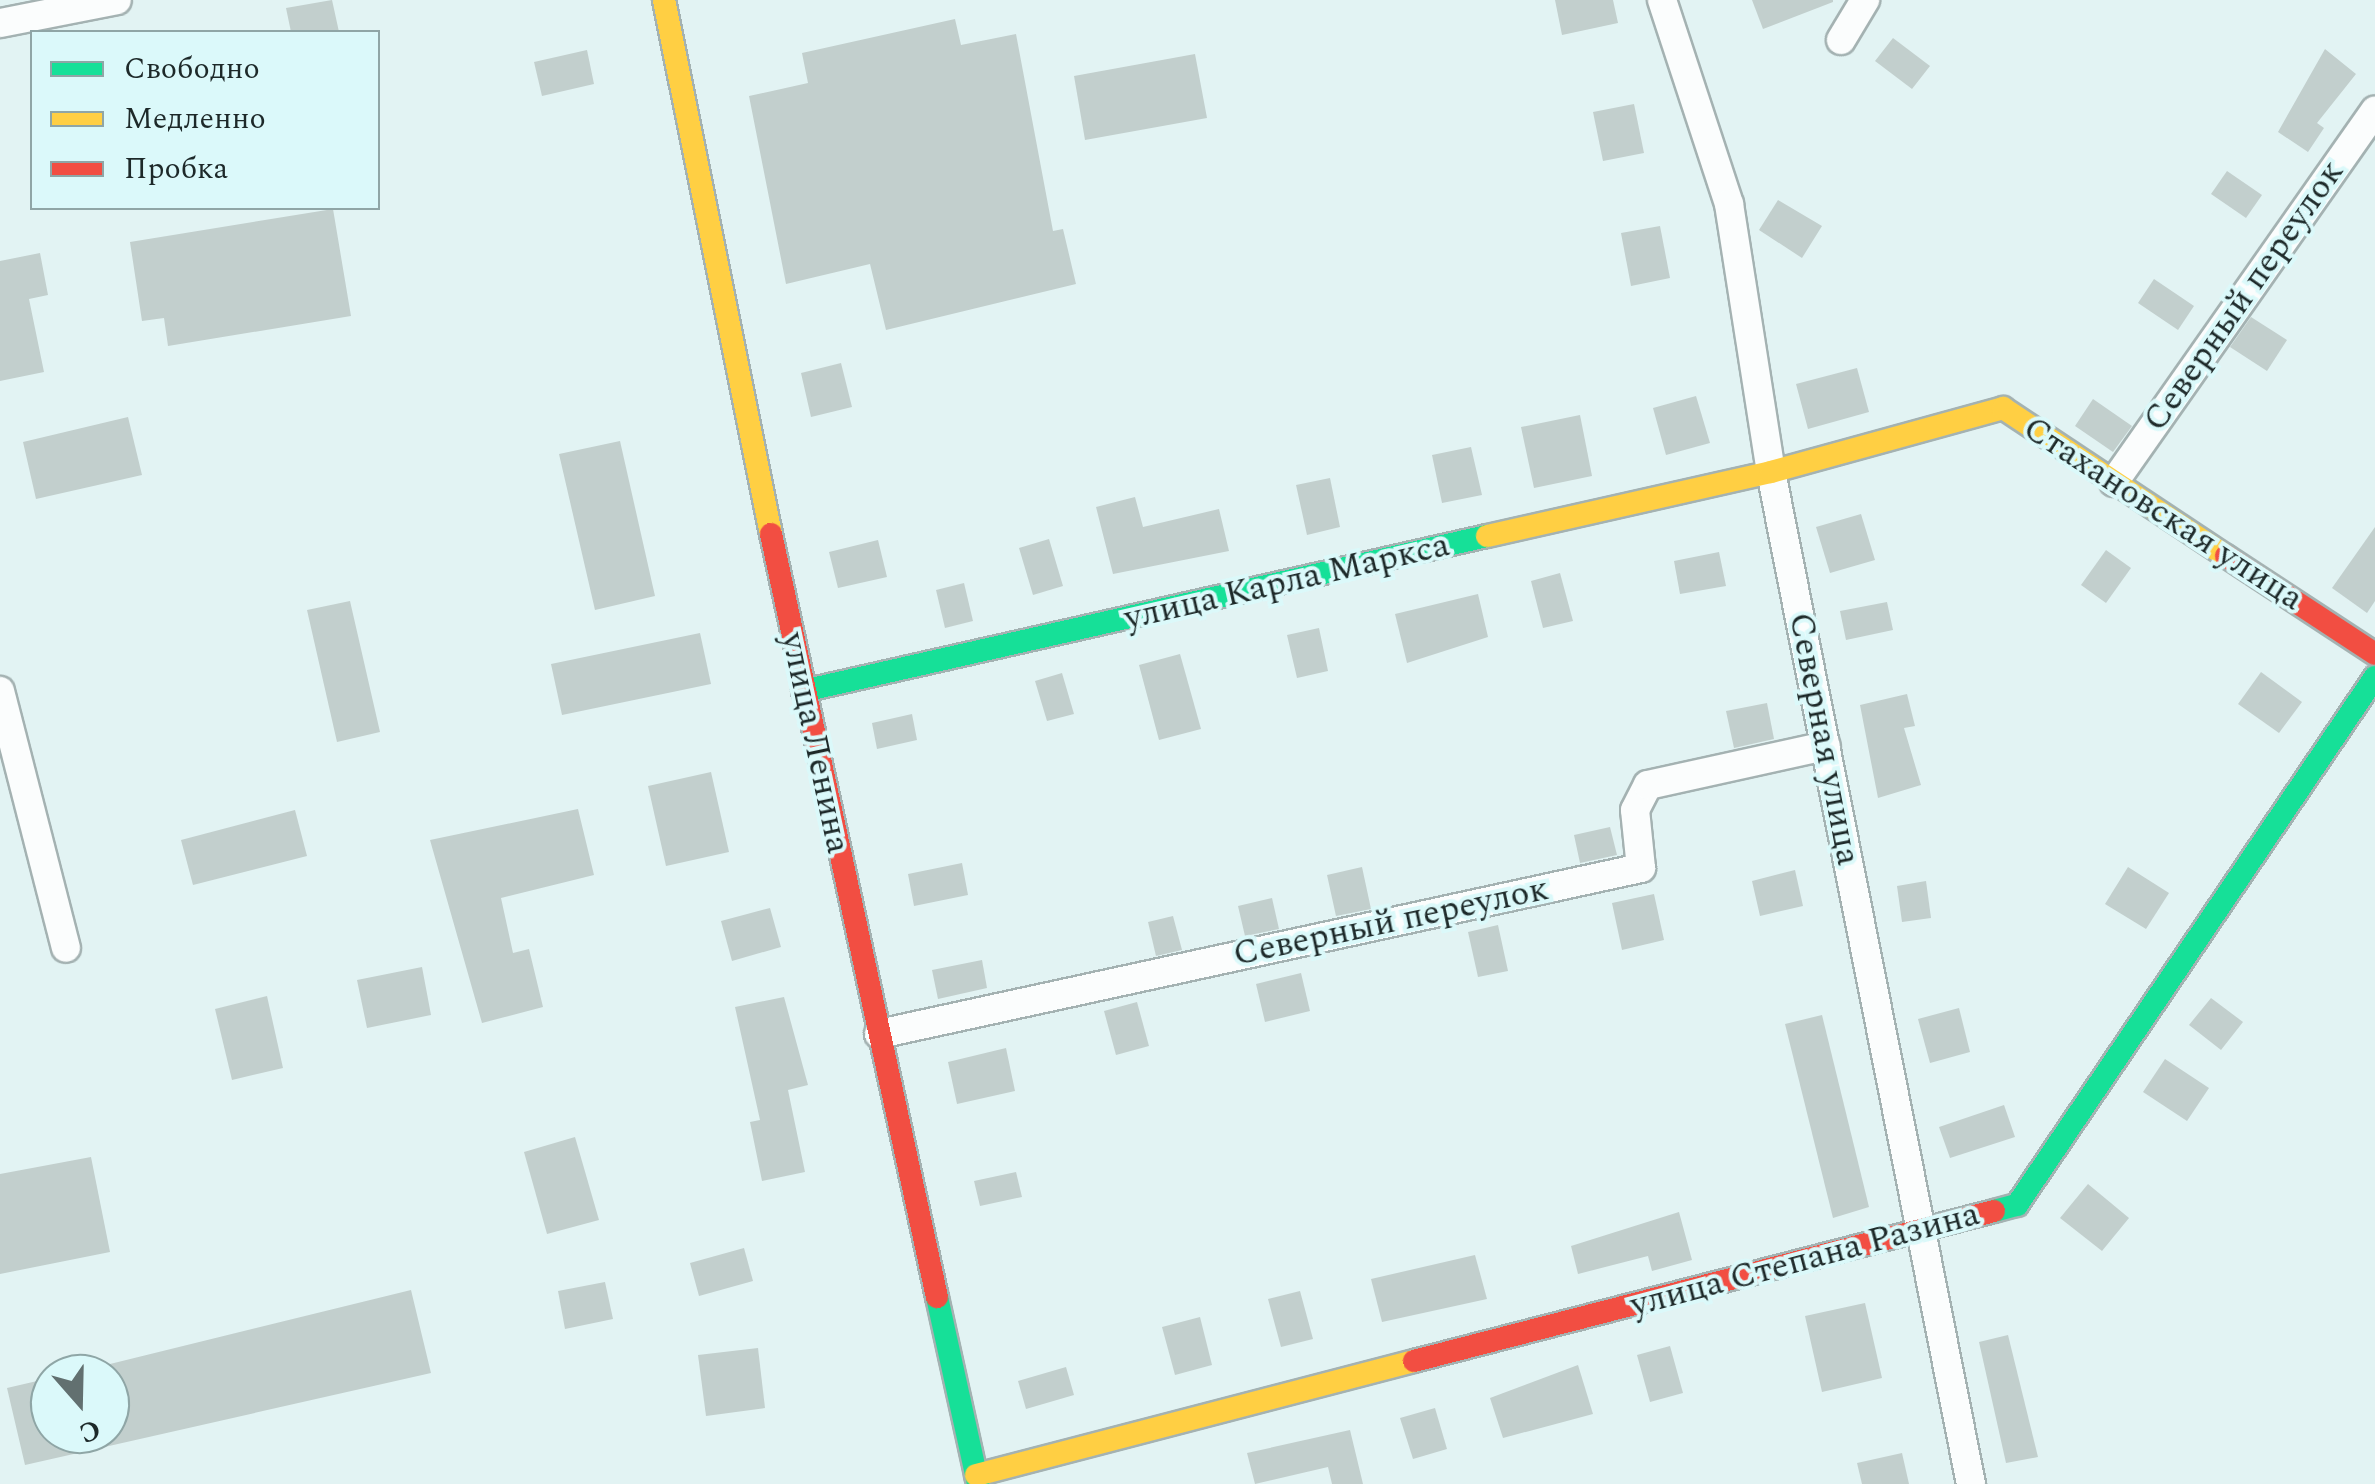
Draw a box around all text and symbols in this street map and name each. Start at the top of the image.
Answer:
legend [30,30,380,210]
text: Свободно [124,46,260,92]
text: Медленно [124,96,266,142]
text: Пробка [124,146,228,192]
street label: Северный переулок [2135,152,2353,440]
street label: Стахановская улица [2015,408,2311,620]
street label: улица Карла Маркса [1120,524,1454,640]
street label: Северная улица [1779,609,1869,869]
street label: улица Ленина [771,629,859,857]
street label: Северный переулок [1230,868,1552,976]
street label: улица Степана Разина [1626,1193,1984,1327]
north arrow [30,1354,130,1454]
text: С [73,1407,106,1454]

